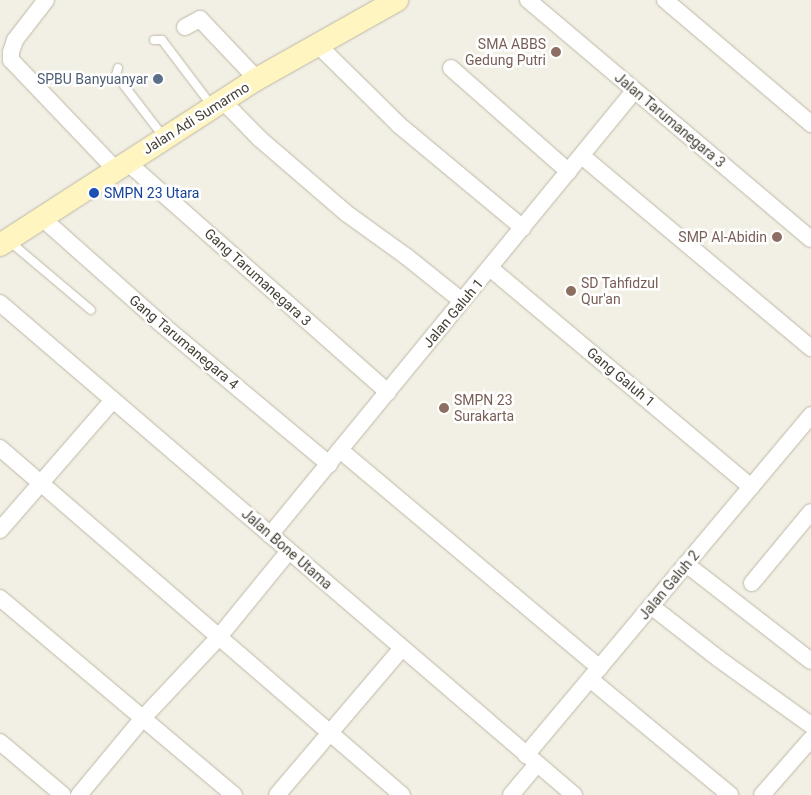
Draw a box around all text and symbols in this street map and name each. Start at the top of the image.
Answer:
place label: SMA ABBS Gedung Putri [465,36,546,68]
marker: SMA ABBS Gedung Putri [550,46,562,58]
street label: Jalan Tarumanegara 3 [611,69,729,171]
place label: SPBU Banyuanyar [37,71,148,87]
marker: SPBU Banyuanyar [152,73,164,85]
street label: Jalan Adi Sumarmo [140,78,252,158]
place label: SMPN 23 Utara [104,185,199,201]
marker: SMPN 23 Utara [88,187,100,199]
street label: Gang Tarumanegara 3 [201,225,315,329]
place label: SMP Al-Abidin [678,229,767,245]
marker: SMP Al-Abidin [771,231,783,243]
street label: Jalan Galuh 1 [419,275,487,351]
place label: SD Tahfidzul Qur'an [581,275,659,308]
marker: SD Tahfidzul Qur'an [565,285,577,297]
street label: Gang Tarumanegara 4 [126,291,242,393]
street label: Gang Galuh 1 [584,344,658,410]
place label: SMPN 23 Surakarta [454,392,514,424]
marker: SMPN 23 Surakarta [438,402,450,414]
street label: Jalan Bone Utama [238,505,336,593]
street label: Jalan Galuh 2 [635,547,703,623]

